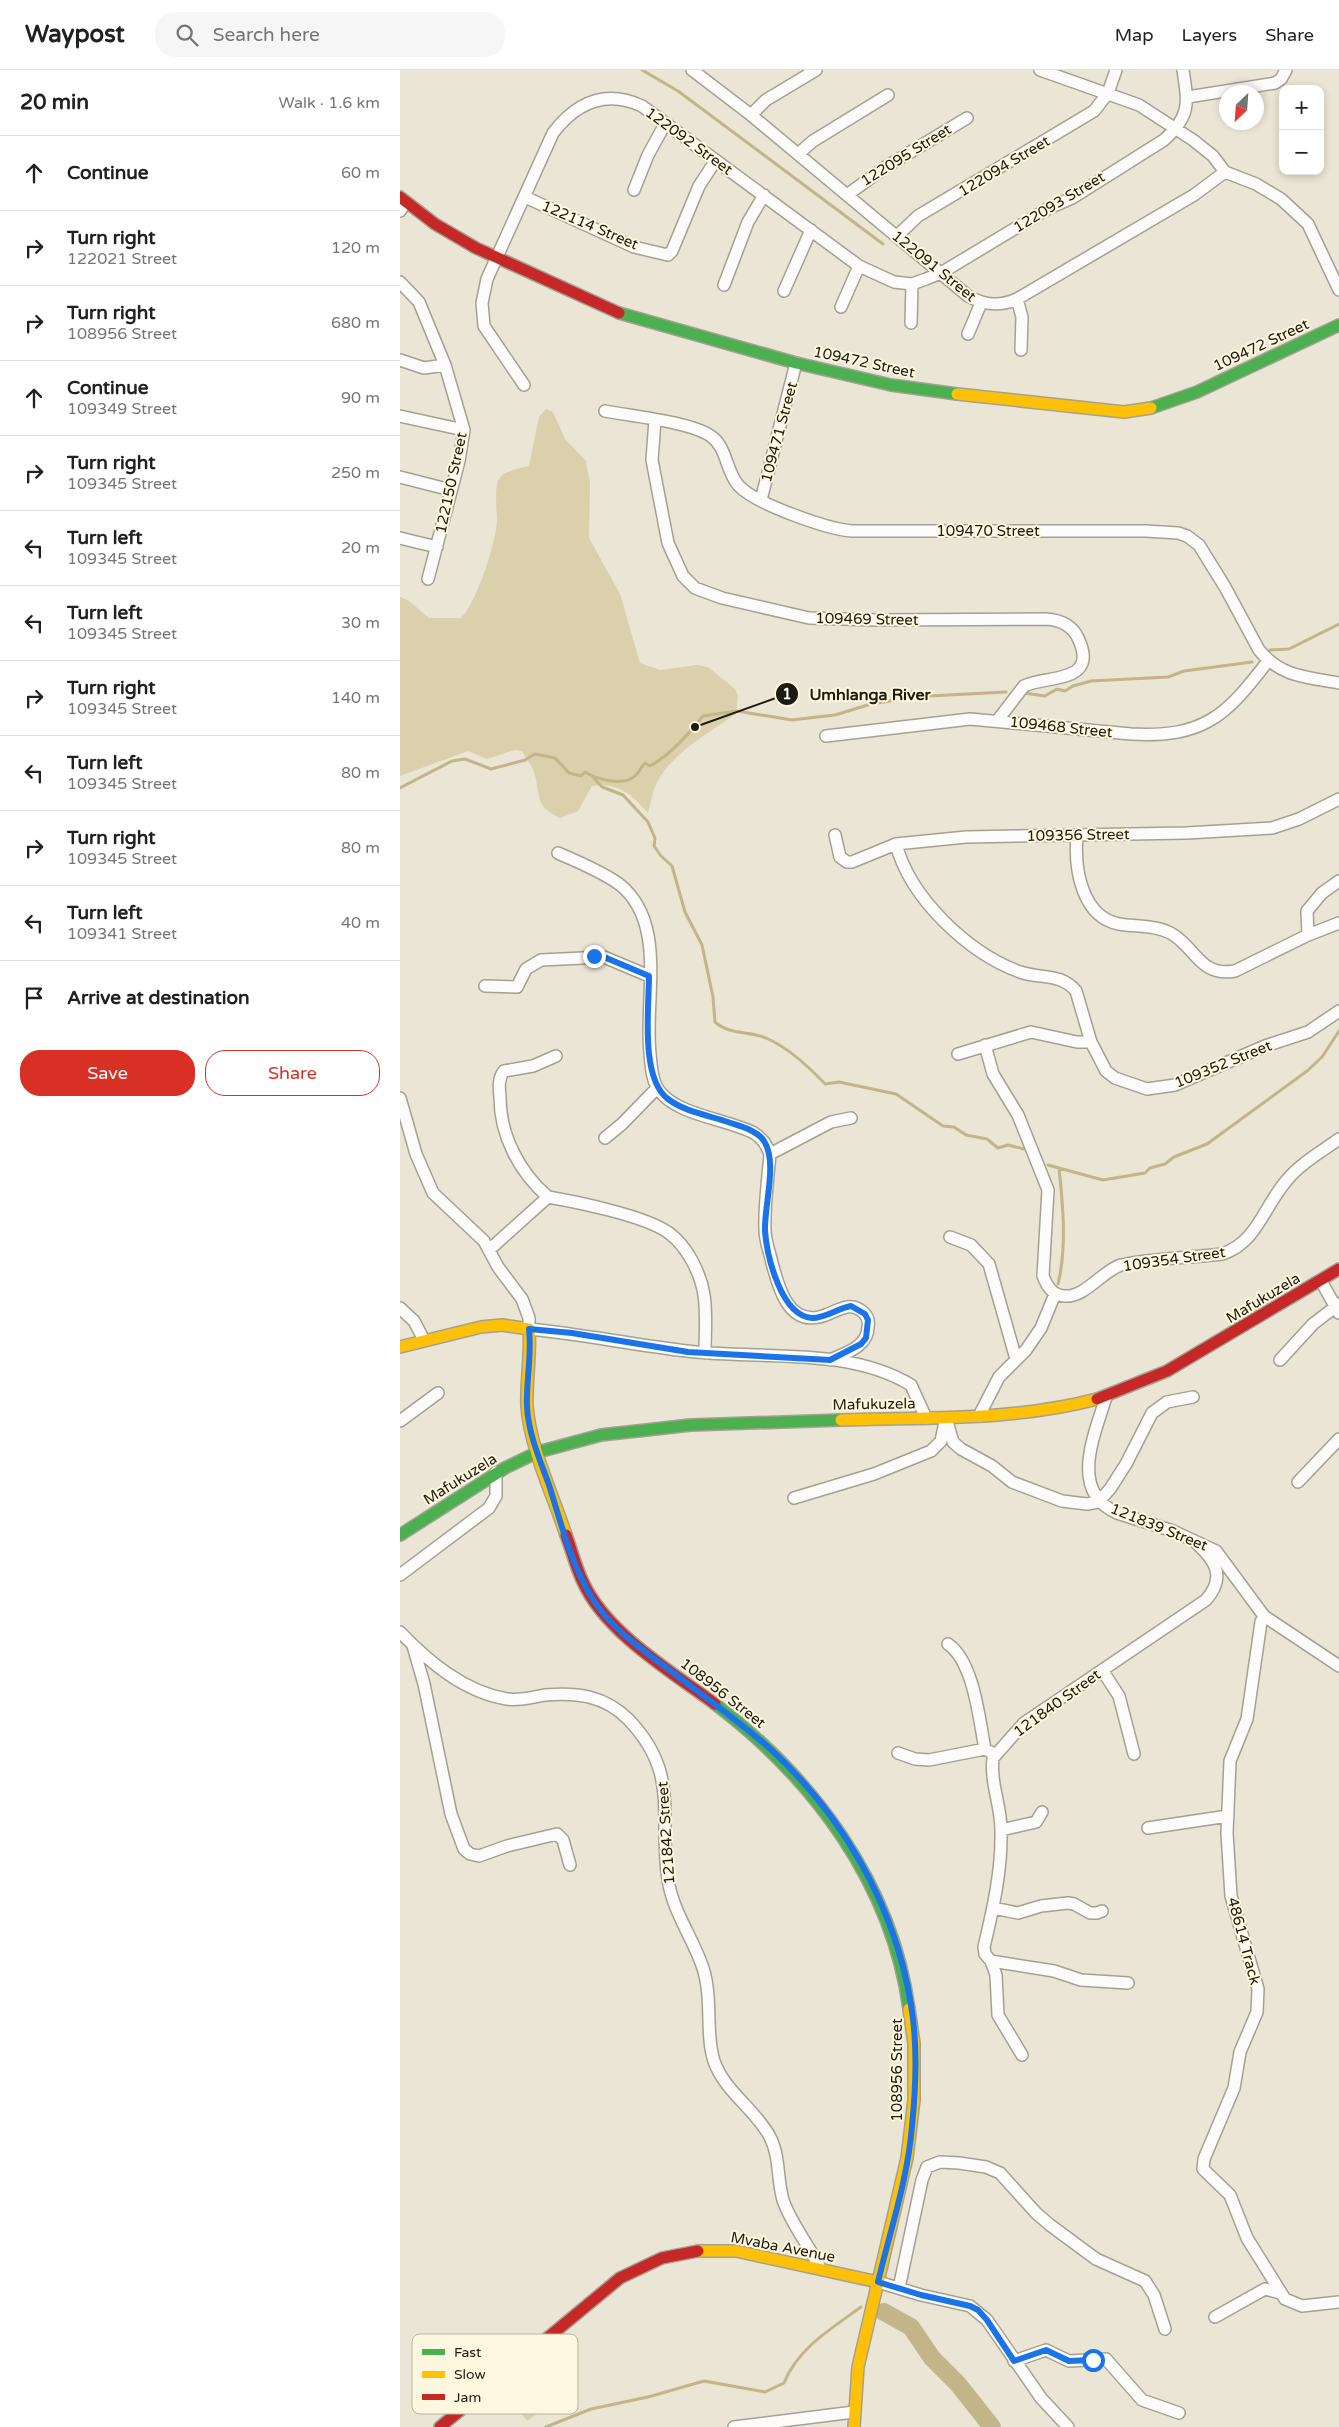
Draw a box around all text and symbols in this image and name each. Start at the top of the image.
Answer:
search box [155,12,505,57]
text: Waypost [25,20,125,49]
icon: search [173,21,201,49]
text: Search here [213,24,320,46]
text: Map [1115,24,1154,46]
text: Layers [1182,24,1237,46]
text: Share [1265,24,1314,46]
north arrow [1219,85,1264,130]
map controls [1279,85,1324,175]
button: + [1279,85,1324,130]
text: 20 min [20,90,89,115]
text: Walk · 1.6 km [278,93,380,113]
street label: 122092 Street [642,103,736,179]
street label: 122095 Street [857,120,955,190]
button: − [1279,130,1324,175]
street label: 122094 Street [955,132,1053,200]
icon: ahead [20,159,48,187]
text: Continue [67,162,149,184]
text: 60 m [341,163,380,183]
street label: 122093 Street [1010,168,1108,236]
street label: 122114 Street [539,197,641,254]
text: Turn right [67,227,155,249]
street label: 122091 Street [888,227,980,306]
icon: right [20,234,48,262]
text: 120 m [331,238,380,258]
text: 122021 Street [67,249,177,269]
text: Turn right [67,302,155,324]
icon: right [20,309,48,337]
text: 680 m [331,313,380,333]
street label: 109472 Street [1210,315,1312,375]
text: 108956 Street [67,324,177,344]
street label: 109472 Street [812,342,917,382]
text: Continue [67,377,149,399]
street label: 109471 Street [757,380,801,484]
icon: ahead [20,384,48,412]
text: 90 m [341,388,380,408]
text: 109349 Street [67,399,177,419]
street label: 122150 Street [431,430,471,535]
text: Turn right [67,452,155,474]
icon: right [20,459,48,487]
text: 250 m [331,463,380,483]
text: 109345 Street [67,474,177,494]
street label: 109470 Street [936,522,1040,540]
text: Turn left [67,527,143,549]
icon: left [20,534,48,562]
text: 20 m [341,538,380,558]
text: 109345 Street [67,549,177,569]
text: Turn left [67,602,143,624]
icon: left [20,609,48,637]
street label: 109469 Street [815,609,919,629]
text: 30 m [341,613,380,633]
text: 109345 Street [67,624,177,644]
text: Turn right [67,677,155,699]
callout: Umhlanga River [775,679,941,710]
icon: right [20,684,48,712]
text: 1 [782,685,792,703]
text: Umhlanga River [809,685,931,705]
text: 140 m [331,688,380,708]
text: 109345 Street [67,699,177,719]
street label: 109468 Street [1009,713,1114,741]
text: Turn left [67,752,143,774]
icon: left [20,759,48,787]
text: 80 m [341,763,380,783]
text: 109345 Street [67,774,177,794]
street label: 109356 Street [1026,825,1130,845]
text: Turn right [67,827,155,849]
icon: right [20,834,48,862]
text: 80 m [341,838,380,858]
text: 109345 Street [67,849,177,869]
text: Turn left [67,902,143,924]
icon: left [20,909,48,937]
text: 40 m [341,913,380,933]
text: 109341 Street [67,924,177,944]
route end [583,945,606,968]
icon: arrive [20,984,48,1012]
text: Arrive at destination [67,987,250,1009]
street label: 109352 Street [1172,1036,1275,1092]
button: Save [20,1050,195,1096]
button: Share [205,1050,380,1096]
street label: 109354 Street [1122,1243,1227,1275]
street label: Mafukuzela [1223,1269,1303,1327]
street label: Mafukuzela [832,1394,916,1414]
street label: Mafukuzela [420,1449,500,1509]
street label: 121839 Street [1108,1499,1211,1555]
street label: 108956 Street [677,1654,769,1732]
street label: 121840 Street [1010,1665,1104,1741]
street label: 121842 Street [653,1781,679,1885]
street label: 48614 Track [1224,1895,1264,1987]
street label: 108956 Street [888,2018,906,2122]
street label: Mvaba Avenue [729,2228,837,2266]
legend [412,2334,578,2414]
text: Fast [454,2344,482,2361]
route start [1082,2349,1105,2372]
text: Slow [454,2366,486,2383]
text: Jam [454,2389,481,2406]

